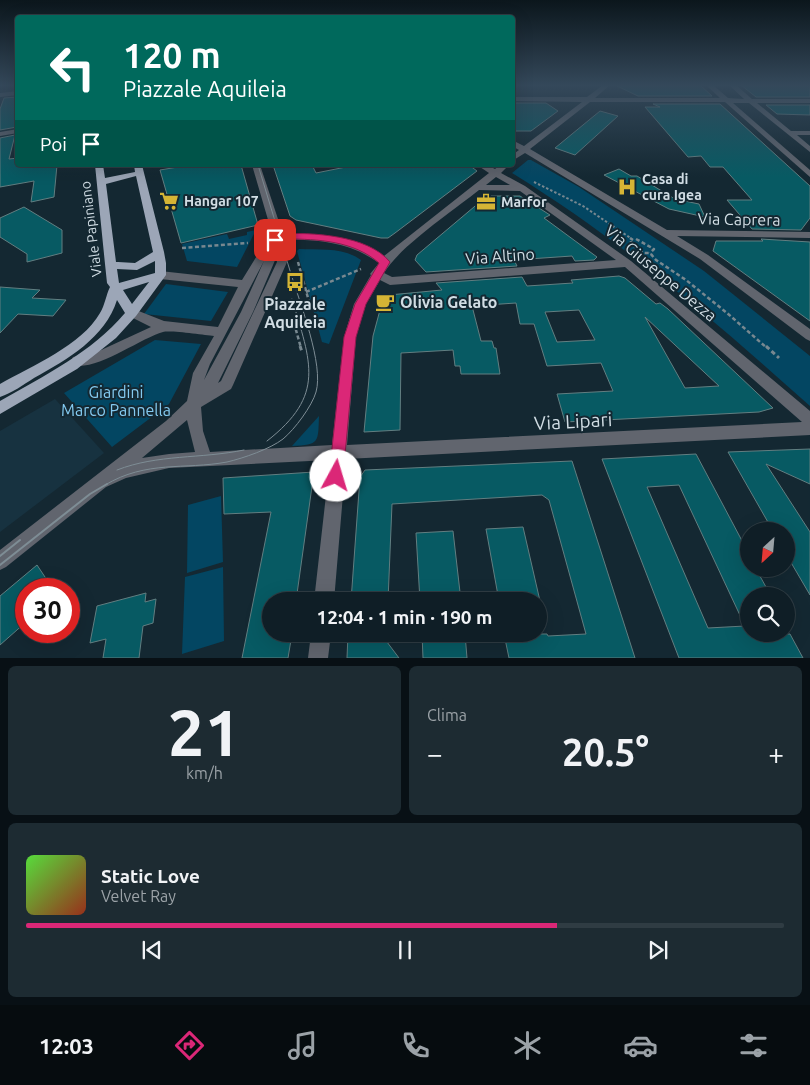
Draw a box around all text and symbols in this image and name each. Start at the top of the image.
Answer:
icon: left [40,35,105,100]
text: 120 m [123,35,221,75]
text: Piazzale Aquileia [123,76,287,101]
icon: arrive [77,130,105,158]
text: Poi [40,133,67,155]
place label: Casa di cura Igea [642,171,702,203]
hospital icon: Casa di cura Igea [616,176,638,198]
street label: Viale Papiniano [77,180,105,278]
supermarket icon: Hangar 107 [158,190,180,212]
office icon: Marfor [475,191,497,213]
place label: Hangar 107 [184,193,259,209]
place label: Marfor [501,194,547,210]
street label: Via Caprera [697,209,781,229]
pin [254,219,296,261]
street label: Via Giuseppe Dezza [602,221,720,325]
icon: arrive [261,226,289,254]
street label: Via Altino [465,245,535,267]
bus stop icon: Piazzale Aquileia [284,271,306,293]
cafe icon: Olivia Gelato [374,291,396,313]
place label: Olivia Gelato [400,293,497,311]
place label: Piazzale Aquileia [264,295,326,331]
park label: Giardini Marco Pannella [61,383,171,419]
street label: Via Lipari [533,408,613,434]
position arrow [309,449,361,501]
north arrow [740,522,795,578]
map controls [740,522,795,642]
speed limit sign: 30 [15,578,80,643]
button: search [740,587,795,642]
text: 12:04 · 1 min · 190 m [317,606,492,628]
text: 21 [168,695,241,768]
text: Clima [427,706,467,724]
text: 20.5° [562,731,649,773]
text: − [427,738,443,769]
text: + [768,738,784,769]
text: km/h [186,764,223,782]
text: Static Love [101,865,200,887]
text: Velvet Ray [101,887,176,905]
icon: previous [138,936,166,964]
icon: pause [391,936,419,964]
icon: next [644,936,672,964]
icon: directions [172,1028,207,1063]
icon: music [285,1028,320,1063]
icon: phone [398,1028,433,1063]
icon: climate [510,1028,545,1063]
icon: car [623,1028,658,1063]
icon: filters [736,1028,771,1063]
text: 12:03 [39,1033,94,1058]

